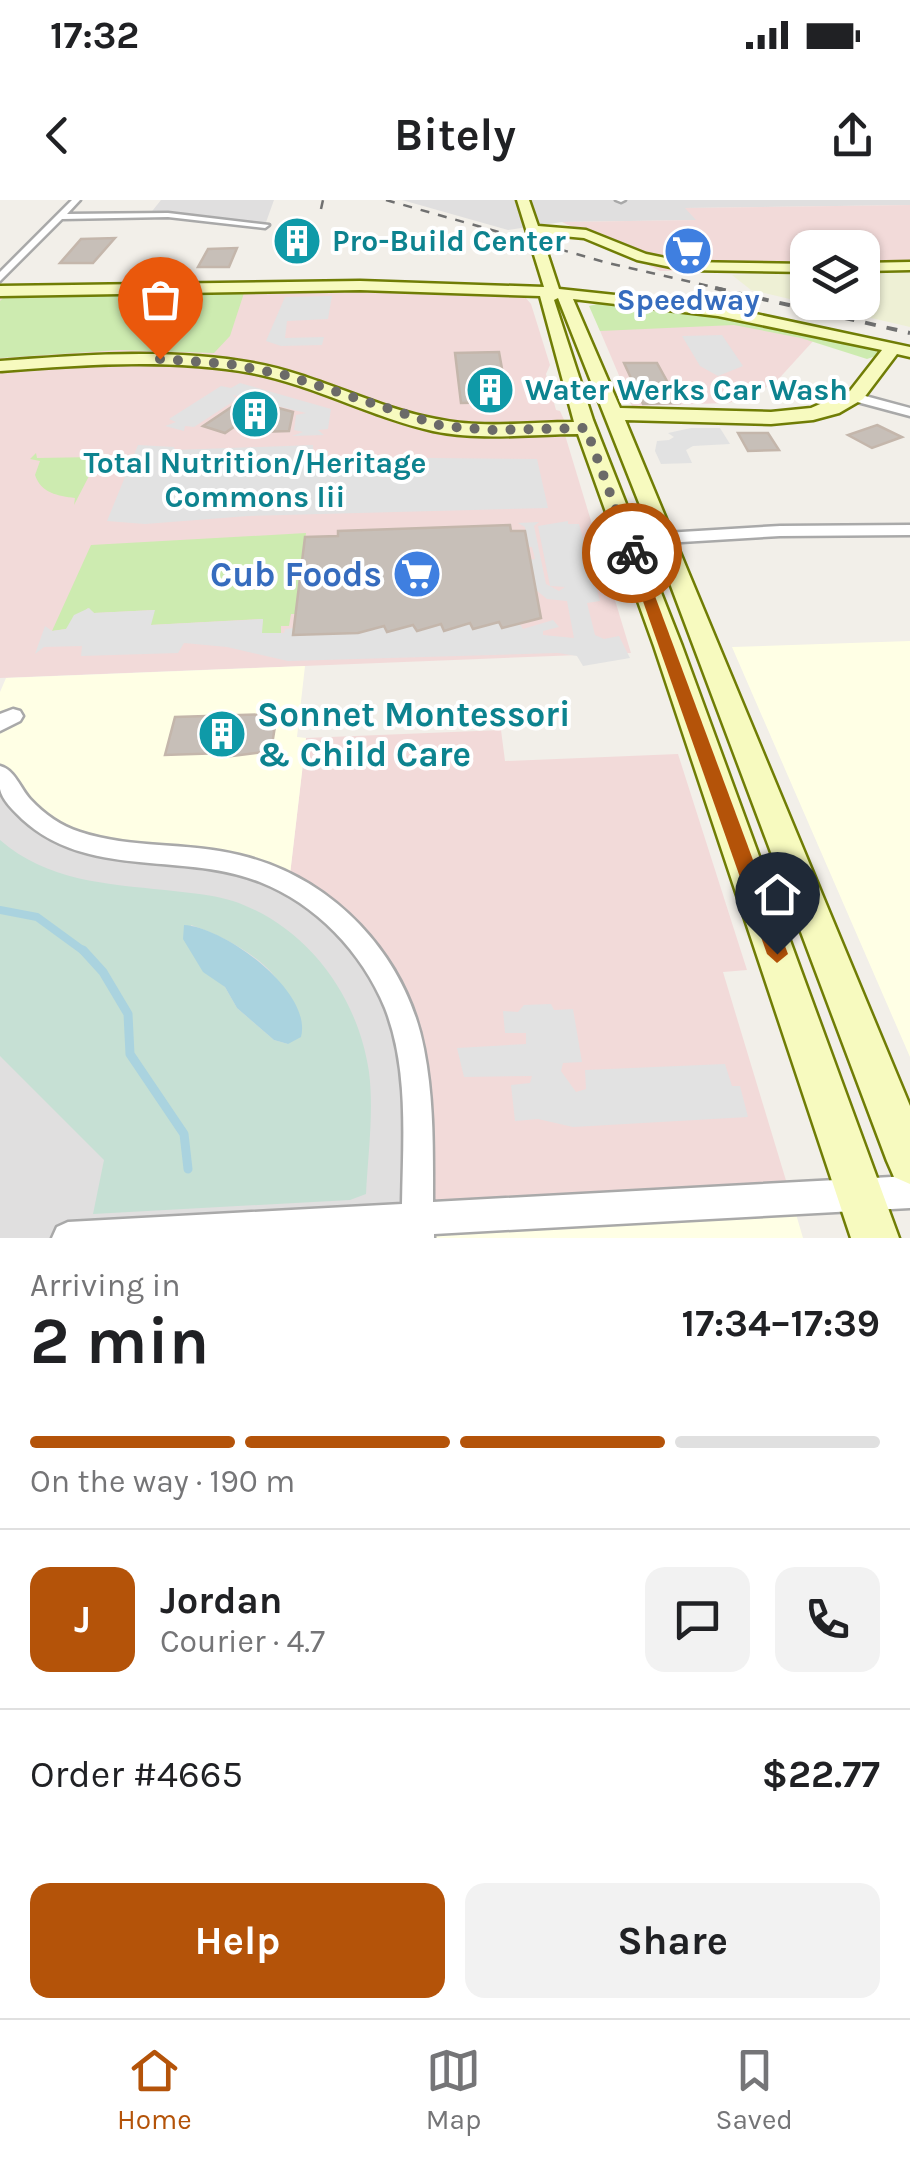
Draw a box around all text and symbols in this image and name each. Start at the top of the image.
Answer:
text: 17:32 [50,13,139,58]
icon: back [30,108,85,163]
icon: share [825,108,880,163]
text: Bitely [394,109,516,161]
building icon: Pro-Build Center [271,215,323,267]
place label: Pro-Build Center [332,223,566,259]
supermarket icon: Speedway [662,225,714,277]
map controls [790,230,880,320]
button: layers [790,230,880,320]
pin [118,257,203,360]
icon: bag [133,272,188,327]
place label: Speedway [616,282,760,318]
building icon: Water Werks Car Wash [464,364,516,416]
place label: Water Werks Car Wash [525,372,848,408]
building icon: Total Nutrition/Heritage Commons Iii [229,388,281,440]
place label: Total Nutrition/Heritage Commons Iii [84,445,427,515]
courier [582,503,682,603]
icon: bike [605,526,660,581]
supermarket icon: Cub Foods [391,548,443,600]
place label: Cub Foods [210,554,382,595]
place label: Sonnet Montessori & Child Care [257,694,570,775]
building icon: Sonnet Montessori & Child Care [196,708,248,760]
pin [735,852,820,955]
icon: home [750,867,805,922]
text: Arriving in [30,1267,181,1304]
text: 17:34–17:39 [682,1301,880,1346]
text: 2 min [30,1303,209,1379]
text: On the way · 190 m [30,1463,295,1500]
button: chat [645,1567,750,1672]
button: phone [775,1567,880,1672]
text: Jordan [160,1578,283,1623]
text: J [74,1597,91,1642]
text: Courier · 4.7 [160,1623,325,1660]
text: Order #4665 [30,1752,243,1797]
text: $22.77 [762,1752,880,1797]
button: Help [30,1883,445,1998]
button: Share [465,1883,880,1998]
tab: Home [117,2043,192,2136]
tab: Map [426,2043,481,2136]
tab: Saved [716,2043,793,2136]

